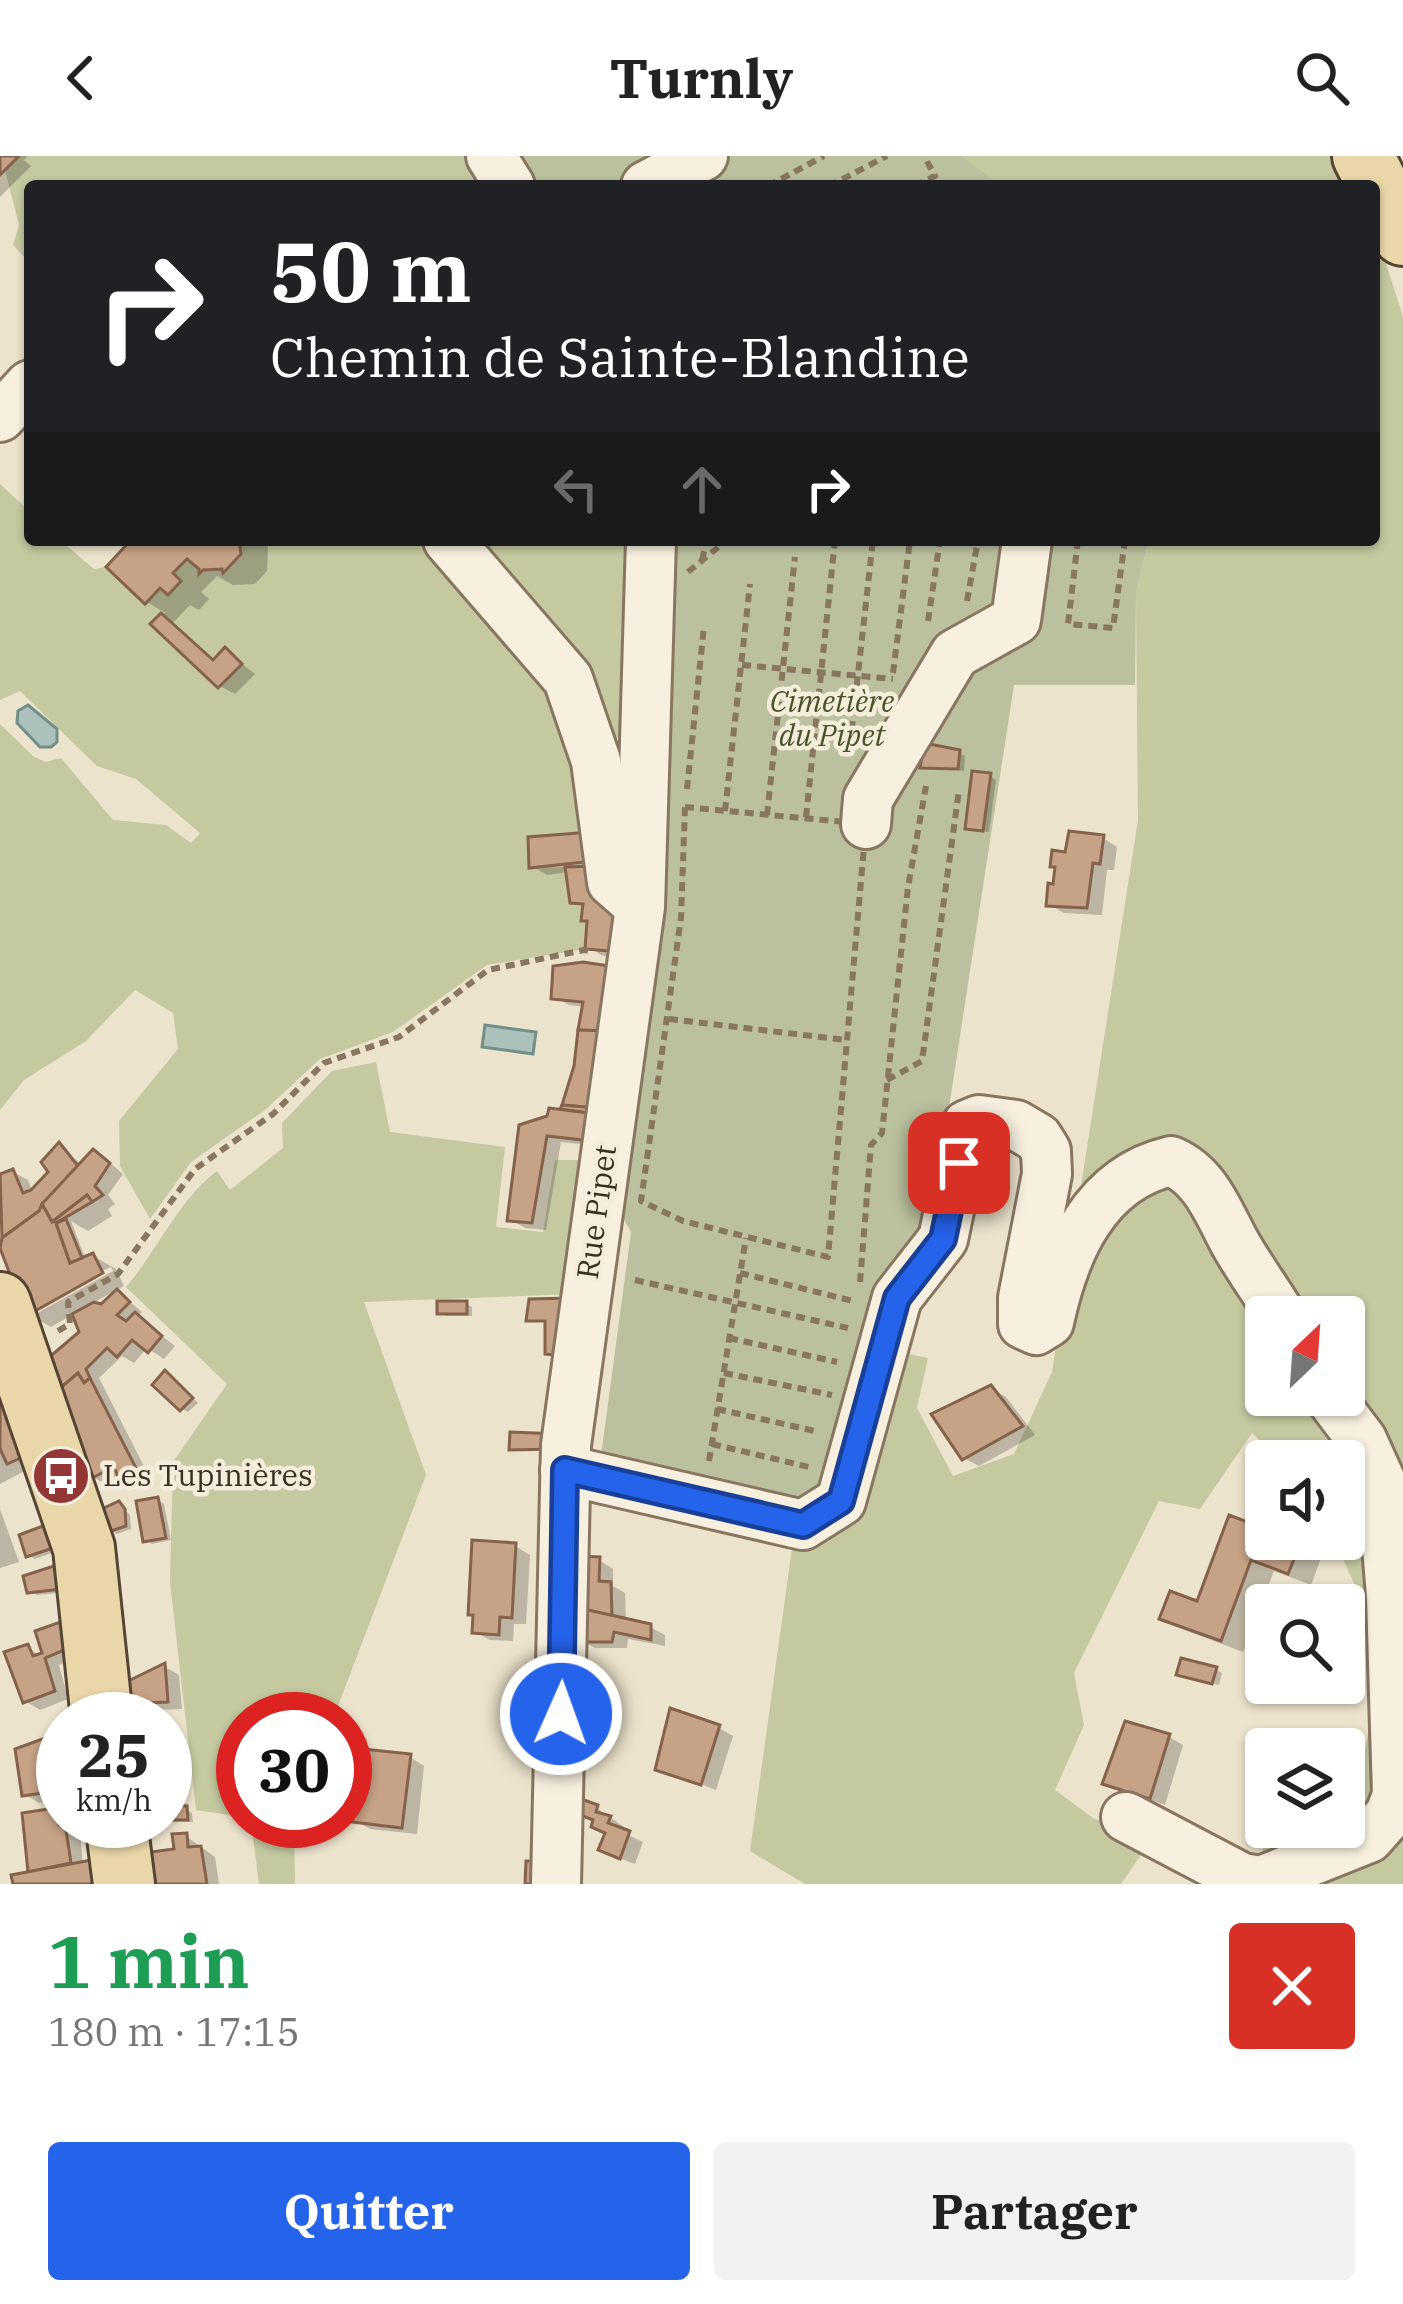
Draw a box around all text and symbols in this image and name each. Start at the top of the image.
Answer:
text: Turnly [610,43,793,113]
icon: back [48,45,114,111]
icon: search [1289,45,1355,111]
text: 50 m [270,216,472,325]
icon: right [72,228,228,384]
text: Chemin de Sainte-Blandine [270,322,970,392]
icon: left [543,456,609,522]
icon: ahead [669,456,735,522]
icon: right [795,456,861,522]
park label: Cimetière du Pipet [770,681,894,754]
pin [908,1112,1010,1214]
icon: arrive [926,1130,992,1196]
street label: Rue Pipet [567,1142,624,1281]
north arrow [1245,1296,1365,1416]
map controls [1245,1296,1365,1848]
button: sound [1245,1440,1365,1560]
bus stop icon: Les Tupinières [30,1445,92,1507]
place label: Les Tupinières [103,1455,313,1494]
button: search [1245,1584,1365,1704]
position arrow [498,1651,624,1777]
speed limit sign: 30 [216,1692,372,1848]
text: 25 [78,1715,150,1794]
button: layers [1245,1728,1365,1848]
text: km/h [76,1780,152,1819]
text: 1 min [48,1914,250,2008]
button: close [1229,1923,1355,2049]
text: 180 m · 17:15 [48,2006,300,2057]
button: Quitter [48,2142,690,2280]
button: Partager [714,2142,1355,2280]

